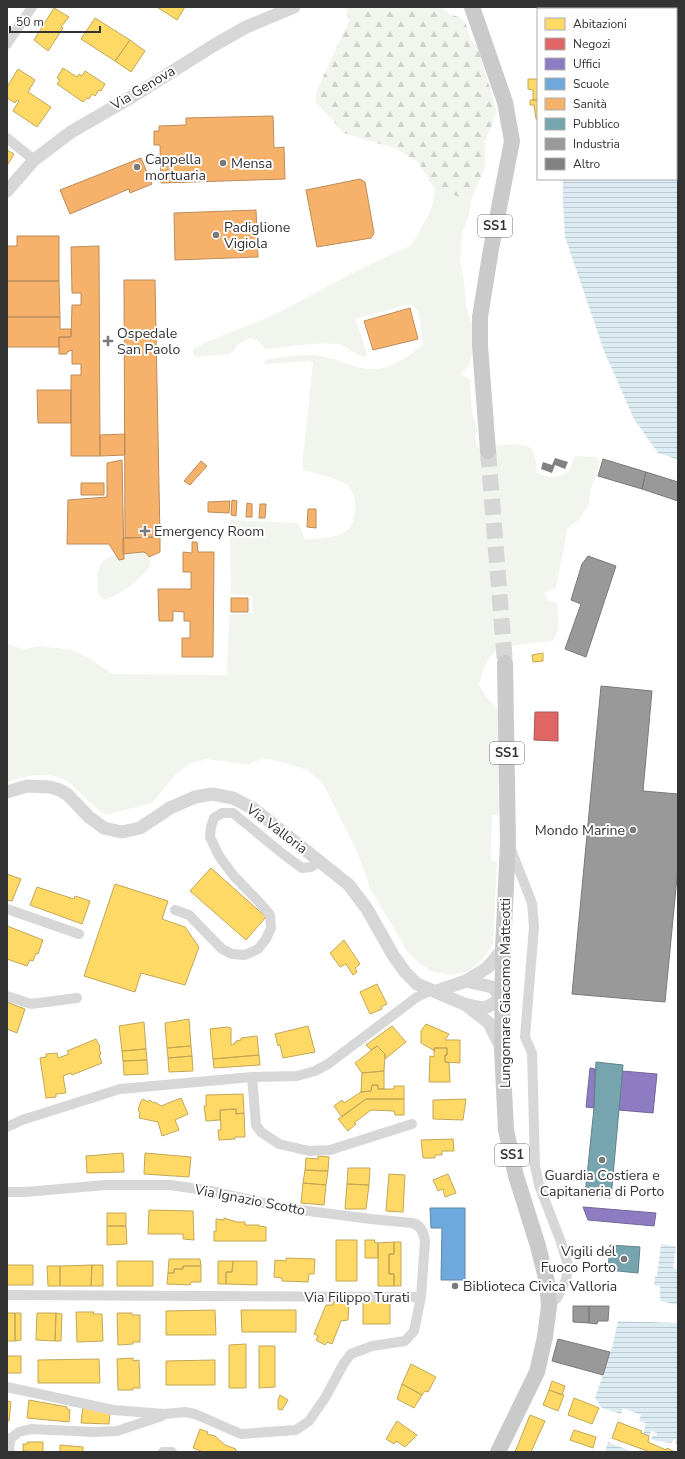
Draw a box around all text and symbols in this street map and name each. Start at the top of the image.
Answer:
scale bar [10,8,100,34]
legend [537,8,677,180]
text: 50 m [16,14,44,30]
text: Abitazioni [573,16,627,32]
text: Negozi [573,36,610,52]
text: Uffici [573,56,601,72]
street label: Via Genova [107,61,179,115]
text: Scuole [573,76,609,92]
text: Sanità [573,96,607,112]
text: Pubblico [573,116,620,132]
text: Industria [573,136,620,152]
place label: Cappella mortuaria [145,150,206,185]
place label: Mensa [231,154,273,173]
text: Altro [573,156,601,172]
marker: Mensa [218,158,228,168]
marker: Cappella mortuaria [132,162,142,172]
road number: SS1 [478,215,512,237]
place label: Padiglione Vigiola [223,218,290,253]
marker: Padiglione Vigiola [211,230,221,240]
place label: Ospedale San Paolo [117,324,180,359]
marker: Ospedale San Paolo [102,335,114,347]
place label: Emergency Room [154,522,264,541]
marker: Emergency Room [139,525,151,537]
road number: SS1 [490,742,524,764]
street label: Via Valloria [242,799,311,858]
place label: Mondo Marine [535,821,625,840]
marker: Mondo Marine [628,825,638,835]
street label: Lungomare Giacomo Matteotti [496,898,515,1088]
road number: SS1 [495,1144,529,1166]
marker: Guardia Costiera e Capitaneria di Porto [597,1155,607,1165]
place label: Guardia Costiera e Capitaneria di Porto [540,1166,664,1201]
street label: Via Ignazio Scotto [192,1180,307,1220]
place label: Vigili del Fuoco Porto [541,1242,617,1277]
marker: Vigili del Fuoco Porto [619,1254,629,1264]
place label: Biblioteca Civica Valloria [463,1277,617,1296]
marker: Biblioteca Civica Valloria [450,1281,460,1291]
street label: Via Filippo Turati [303,1288,410,1307]

